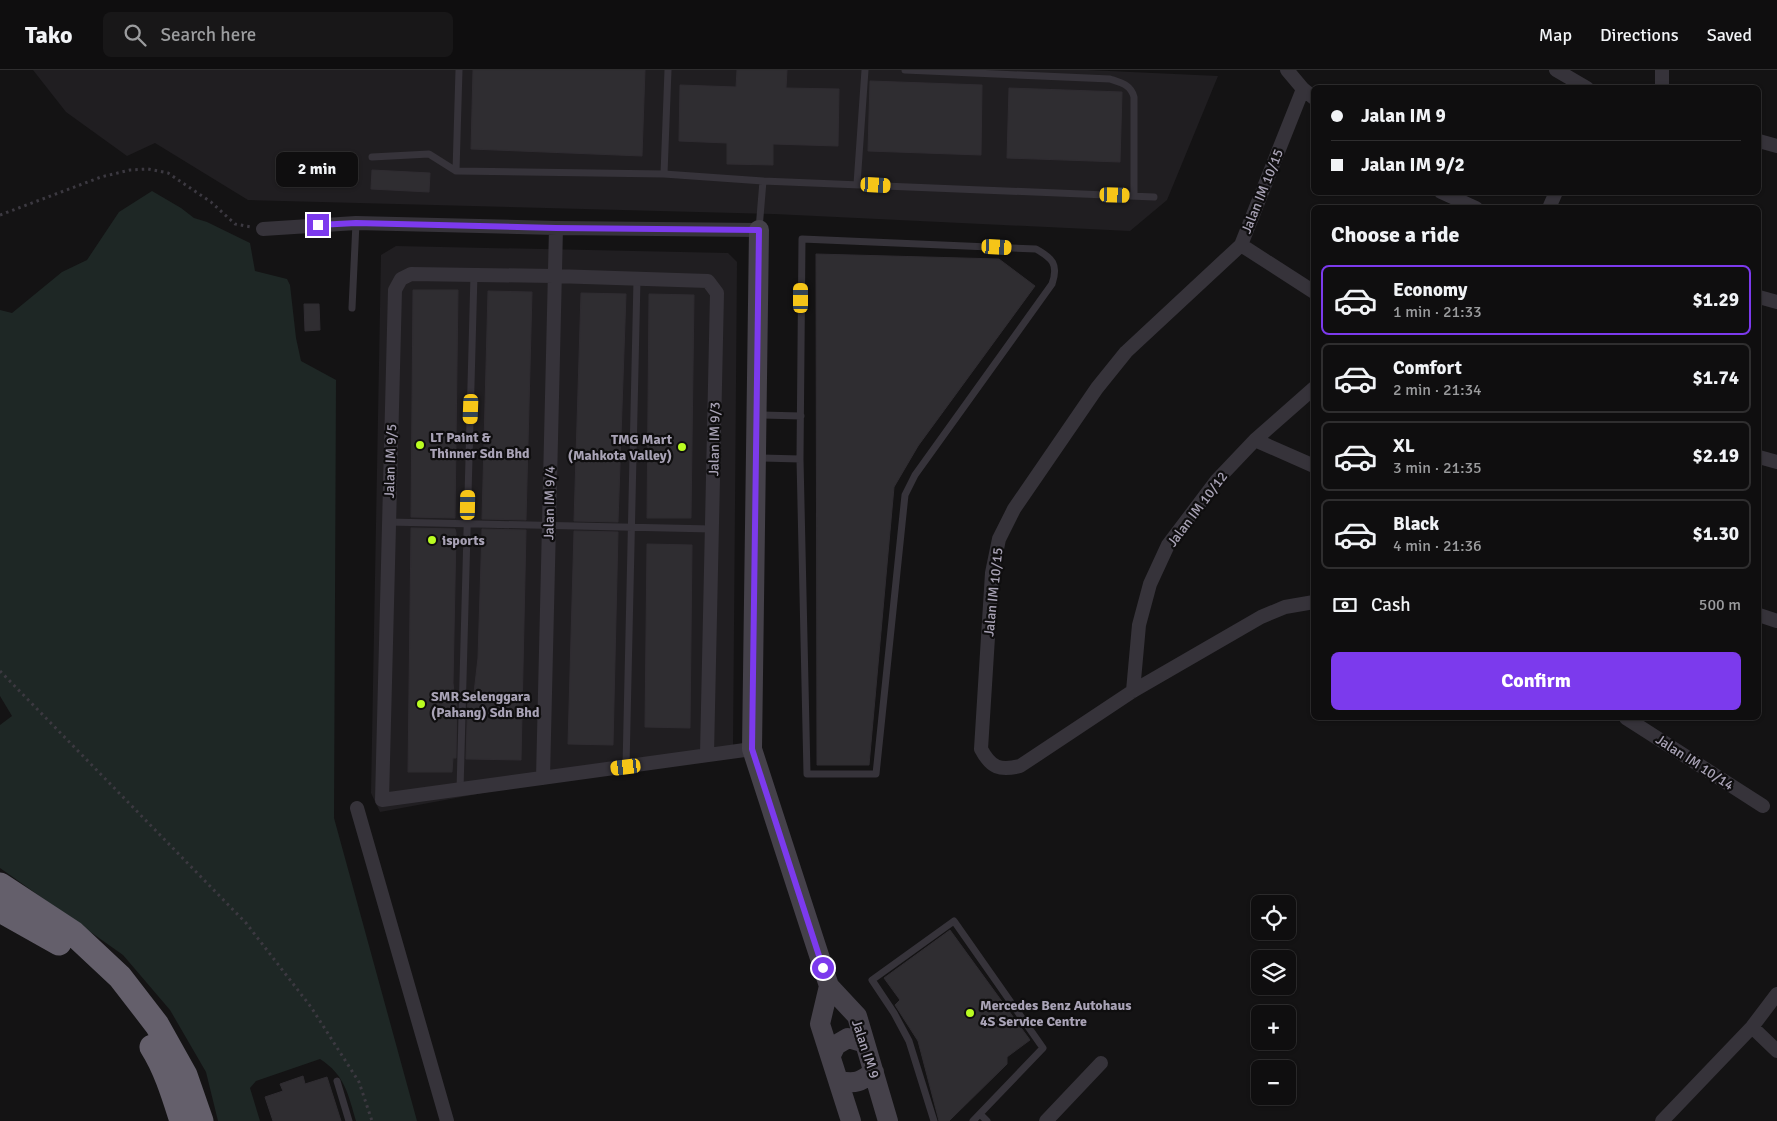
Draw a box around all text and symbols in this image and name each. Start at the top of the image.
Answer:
search box [103,12,453,57]
text: Tako [25,20,73,50]
icon: search [121,21,149,49]
text: Search here [161,23,256,47]
text: Map [1539,24,1572,46]
text: Directions [1600,24,1679,46]
text: Saved [1707,24,1752,46]
text: Jalan IM 9 [1361,104,1446,128]
street label: Jalan IM 10/15 [1238,146,1287,236]
callout: 2 min [277,152,359,188]
text: Jalan IM 9/2 [1361,153,1465,177]
text: 2 min [298,159,336,179]
car [860,177,891,193]
car [1099,187,1130,203]
route end [307,214,329,236]
text: Choose a ride [1331,221,1459,248]
car [981,239,1012,255]
icon: car [1333,278,1378,323]
text: Economy [1393,278,1467,302]
car [793,283,808,313]
text: $1.29 [1693,288,1739,312]
text: 1 min · 21:33 [1393,302,1482,322]
icon: car [1333,356,1378,401]
text: Comfort [1393,356,1462,380]
text: $1.74 [1693,366,1739,390]
text: 2 min · 21:34 [1393,380,1482,400]
car [462,394,479,424]
street label: Jalan IM 9/3 [705,402,724,476]
street label: Jalan IM 9/5 [381,424,400,499]
place label: LT Paint & Thinner Sdn Bhd [430,429,530,462]
place label: TMG Mart (Mahkota Valley) [568,431,673,464]
icon: car [1333,434,1378,479]
text: XL [1393,434,1415,458]
marker: LT Paint & Thinner Sdn Bhd [414,439,426,451]
marker: TMG Mart (Mahkota Valley) [676,441,688,453]
text: $2.19 [1693,444,1739,468]
text: 3 min · 21:35 [1393,458,1482,478]
street label: Jalan IM 9/4 [540,465,559,540]
street label: Jalan IM 10/12 [1164,468,1231,550]
car [460,490,475,520]
icon: car [1333,512,1378,557]
text: Black [1393,512,1439,536]
text: $1.30 [1693,522,1739,546]
place label: isports [442,532,485,549]
marker: isports [426,534,438,546]
text: 4 min · 21:36 [1393,536,1482,556]
street label: Jalan IM 10/15 [980,547,1007,637]
icon: cash [1331,591,1359,619]
text: Cash [1371,593,1411,617]
text: 500 m [1699,595,1741,615]
button: Confirm [1331,652,1741,710]
place label: SMR Selenggara (Pahang) Sdn Bhd [431,688,540,721]
marker: SMR Selenggara (Pahang) Sdn Bhd [415,698,427,710]
street label: Jalan IM 10/14 [1653,731,1737,794]
car [610,758,641,776]
map controls [1251,895,1296,1105]
button: locate [1251,895,1296,940]
button: layers [1251,950,1296,995]
route start [812,957,834,979]
place label: Mercedes Benz Autohaus 4S Service Centre [980,997,1131,1030]
button: + [1251,1005,1296,1050]
marker: Mercedes Benz Autohaus 4S Service Centre [964,1007,976,1019]
street label: Jalan IM 9 [848,1018,883,1081]
button: − [1251,1060,1296,1105]

